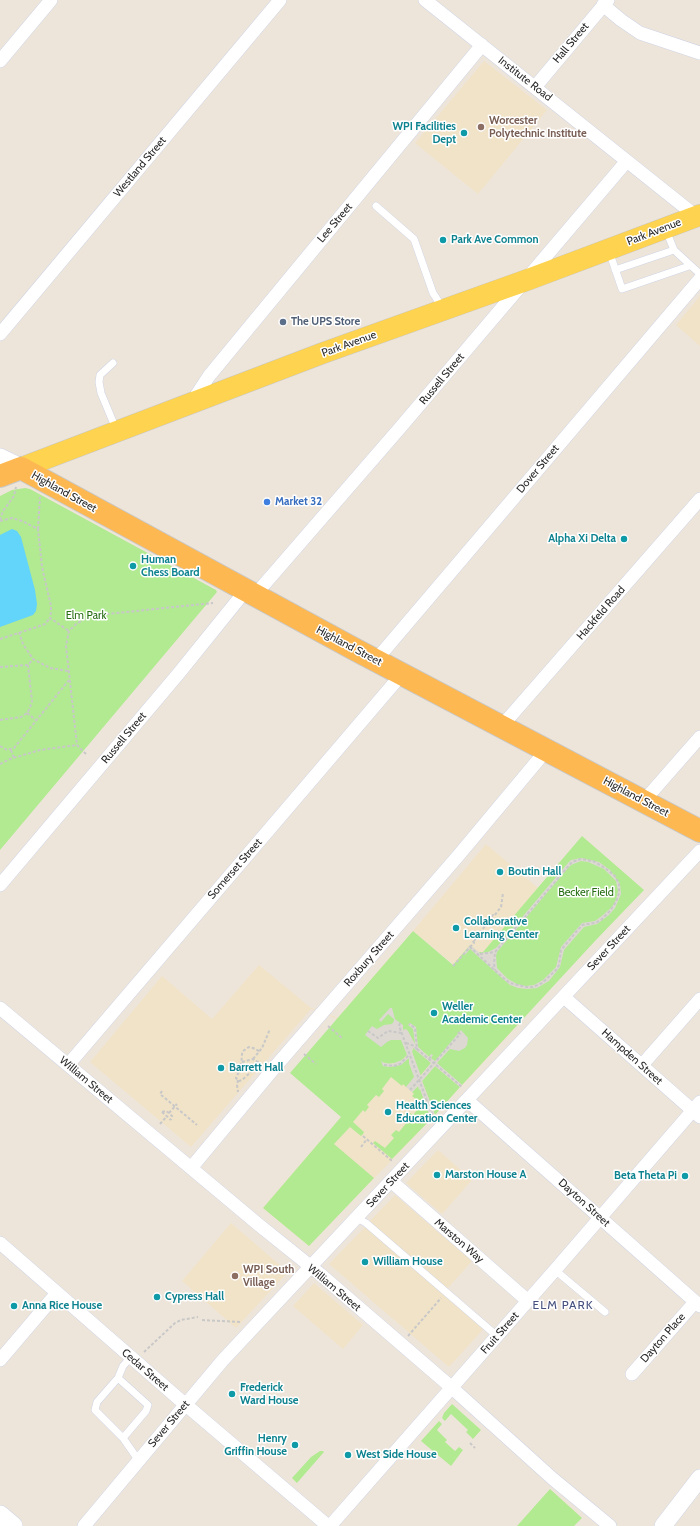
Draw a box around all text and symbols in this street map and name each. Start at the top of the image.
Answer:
street label: Hall Street [550,20,592,66]
street label: Institute Road [496,54,554,104]
place label: Worcester Polytechnic Institute [489,114,587,140]
place label: WPI Facilities Dept [393,120,456,146]
marker: Worcester Polytechnic Institute [476,122,486,132]
marker: WPI Facilities Dept [459,128,469,138]
street label: Westland Street [111,134,169,200]
street label: Lee Street [315,201,355,245]
street label: Park Avenue [625,216,683,248]
place label: Park Ave Common [451,233,539,247]
marker: Park Ave Common [438,235,448,245]
place label: The UPS Store [291,315,360,329]
marker: The UPS Store [278,317,288,327]
street label: Park Avenue [320,328,378,360]
street label: Russell Street [417,351,467,407]
street label: Dover Street [514,442,562,496]
street label: Highland Street [29,469,99,515]
place label: Market 32 [275,495,322,509]
marker: Market 32 [262,497,272,507]
place label: Alpha Xi Delta [548,532,616,546]
marker: Alpha Xi Delta [619,534,629,544]
place label: Human Chess Board [141,553,200,579]
marker: Human Chess Board [128,561,138,571]
street label: Hackfeld Road [574,583,628,643]
park label: Elm Park [66,609,106,623]
street label: Highland Street [314,623,384,669]
street label: Russell Street [99,710,149,766]
street label: Highland Street [601,774,671,820]
street label: Somerset Street [205,836,265,902]
place label: Boutin Hall [508,865,561,879]
marker: Boutin Hall [495,867,505,877]
park label: Becker Field [558,886,614,900]
place label: Collaborative Learning Center [464,915,538,941]
marker: Collaborative Learning Center [451,923,461,933]
street label: Sever Street [585,923,633,973]
street label: Roxbury Street [341,929,397,989]
place label: Weller Academic Center [442,1000,522,1026]
marker: Weller Academic Center [429,1008,439,1018]
street label: Hampden Street [599,1026,665,1088]
street label: William Street [57,1054,115,1106]
place label: Barrett Hall [229,1061,283,1075]
marker: Barrett Hall [216,1063,226,1073]
place label: Health Sciences Education Center [396,1099,477,1125]
marker: Health Sciences Education Center [383,1107,393,1117]
street label: Sever Street [364,1160,412,1210]
place label: Marston House A [445,1168,526,1182]
place label: Beta Theta Pi [614,1169,677,1183]
marker: Marston House A [432,1170,442,1180]
marker: Beta Theta Pi [680,1171,690,1181]
street label: Dayton Street [555,1176,613,1230]
street label: Marston Way [432,1216,486,1266]
place label: William House [373,1255,443,1269]
marker: William House [360,1257,370,1267]
street label: William Street [305,1262,363,1314]
place label: WPI South Village [243,1263,294,1289]
marker: WPI South Village [230,1271,240,1281]
place label: Cypress Hall [165,1290,224,1304]
marker: Cypress Hall [152,1292,162,1302]
district label: ELM PARK [533,1298,593,1312]
place label: Anna Rice House [22,1299,102,1313]
marker: Anna Rice House [9,1301,19,1311]
street label: Fruit Street [478,1309,522,1357]
street label: Dayton Place [638,1310,688,1366]
street label: Cedar Street [119,1346,171,1394]
place label: Frederick Ward House [240,1381,298,1407]
marker: Frederick Ward House [227,1389,237,1399]
street label: Sever Street [146,1398,192,1450]
place label: Henry Griffin House [224,1432,287,1458]
marker: Henry Griffin House [290,1440,300,1450]
place label: West Side House [356,1448,437,1462]
marker: West Side House [343,1450,353,1460]

